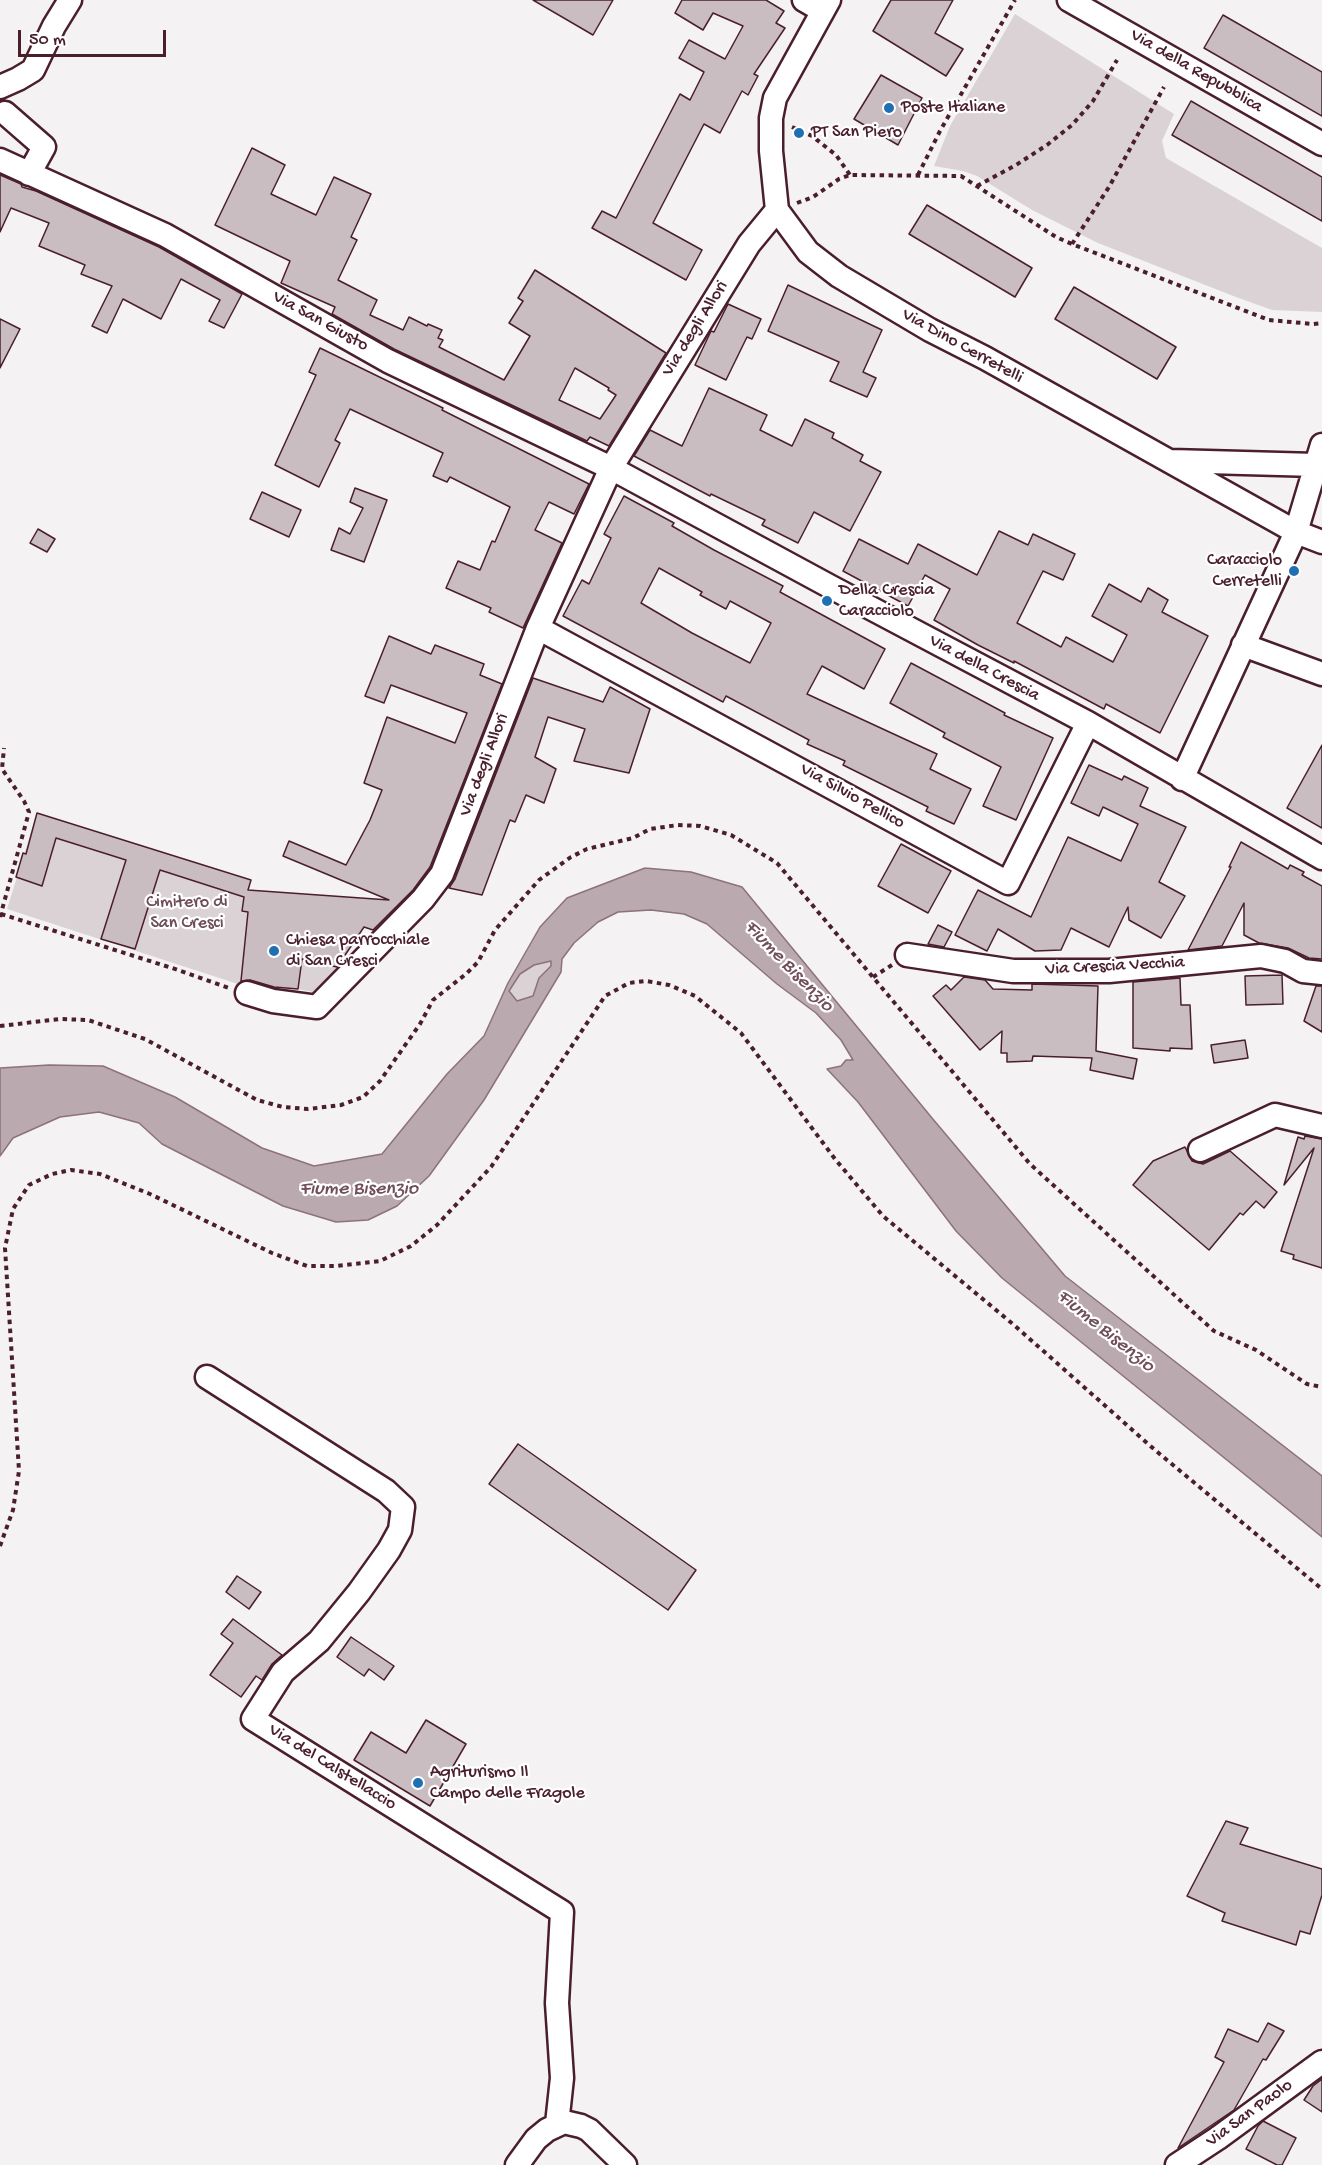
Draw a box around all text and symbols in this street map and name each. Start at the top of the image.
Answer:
scale bar [21,18,170,56]
street label: Via della Repubblica [1126,25,1266,119]
text: 50 m [29,30,66,51]
place label: Poste Italiane [901,97,1005,119]
marker: Poste Italiane [882,101,896,115]
place label: PT San Piero [811,122,902,144]
marker: PT San Piero [792,126,806,140]
street label: Via degli Allori [658,277,734,381]
street label: Via San Giusto [268,287,372,357]
street label: Via Dino Cerretelli [898,305,1026,389]
place label: Caracciolo Cerretelli [1207,550,1282,592]
marker: Caracciolo Cerretelli [1287,564,1301,578]
place label: Della Crescia Caracciolo [839,580,934,622]
marker: Della Crescia Caracciolo [820,594,834,608]
street label: Via della Crescia [925,631,1043,707]
street label: Via degli Allori [455,710,515,820]
street label: Via Silvio Pellico [796,759,908,835]
park label: Cimitero di San Cresci [146,892,228,934]
water label: Fiume Bisenzio [738,916,838,1018]
place label: Chiesa parrocchiale di San Cresci [286,930,429,972]
marker: Chiesa parrocchiale di San Cresci [267,944,281,958]
street label: Via Crescia Vecchia [1045,953,1185,981]
water label: Fiume Bisenzio [300,1178,418,1202]
water label: Fiume Bisenzio [1051,1285,1159,1379]
street label: Via del Calstellaccio [264,1720,400,1816]
place label: Agriturismo Il Campo delle Fragole [430,1762,585,1804]
marker: Agriturismo Il Campo delle Fragole [411,1776,425,1790]
street label: Via San Paolo [1202,2075,1298,2153]

